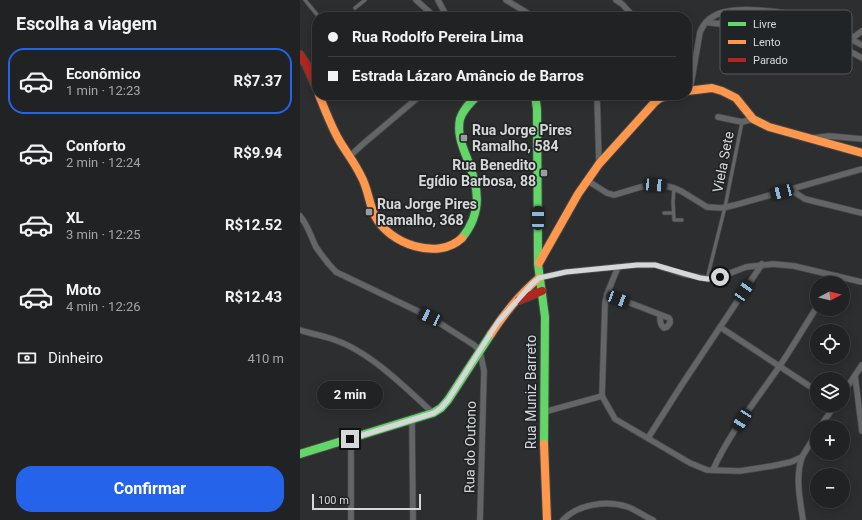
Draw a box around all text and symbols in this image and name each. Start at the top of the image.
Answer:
legend [720,10,852,74]
text: Escolha a viagem [16,13,157,34]
text: Livre [753,18,777,31]
text: Rua Rodolfo Pereira Lima [352,28,524,46]
text: Lento [753,36,781,49]
text: Parado [753,54,788,67]
icon: car [18,63,54,99]
text: Econômico [66,65,141,83]
text: Estrada Lázaro Amâncio de Barros [352,67,584,85]
text: R$7.37 [234,72,282,90]
text: 1 min · 12:23 [66,83,141,98]
place label: Rua Jorge Pires Ramalho, 584 [472,122,572,154]
street label: Viela Sete [709,130,737,194]
marker: Rua Jorge Pires Ramalho, 584 [459,133,469,143]
icon: car [18,135,54,171]
text: Conforto [66,137,126,155]
text: R$9.94 [234,144,282,162]
text: 2 min · 12:24 [66,155,141,170]
place label: Rua Benedito Egídio Barbosa, 88 [418,157,536,189]
marker: Rua Benedito Egídio Barbosa, 88 [539,168,549,178]
car [643,178,667,192]
car [769,183,795,201]
place label: Rua Jorge Pires Ramalho, 368 [377,196,477,228]
car [532,206,544,230]
icon: car [18,207,54,243]
marker: Rua Jorge Pires Ramalho, 368 [364,207,374,217]
text: XL [66,209,84,227]
text: R$12.52 [225,216,282,234]
text: 3 min · 12:25 [66,227,141,242]
route start [711,268,729,286]
north arrow [810,276,850,316]
map controls [810,276,850,508]
car [732,278,756,304]
icon: car [18,279,54,315]
text: Moto [66,281,101,299]
text: R$12.43 [225,288,282,306]
car [605,289,631,309]
text: 4 min · 12:26 [66,299,141,314]
car [417,306,443,328]
button: locate [810,324,850,364]
street label: Rua Muniz Barreto [523,335,539,449]
icon: cash [16,347,38,369]
text: Dinheiro [48,349,103,367]
text: 410 m [247,351,284,366]
button: layers [810,372,850,412]
callout: 2 min [317,381,383,409]
text: 2 min [334,387,366,402]
street label: Rua do Outono [461,401,479,493]
car [730,407,754,433]
button: + [810,420,850,460]
route end [341,430,359,448]
button: Confirmar [16,466,284,512]
button: − [810,468,850,508]
scale bar [312,492,421,511]
text: 100 m [318,494,349,507]

